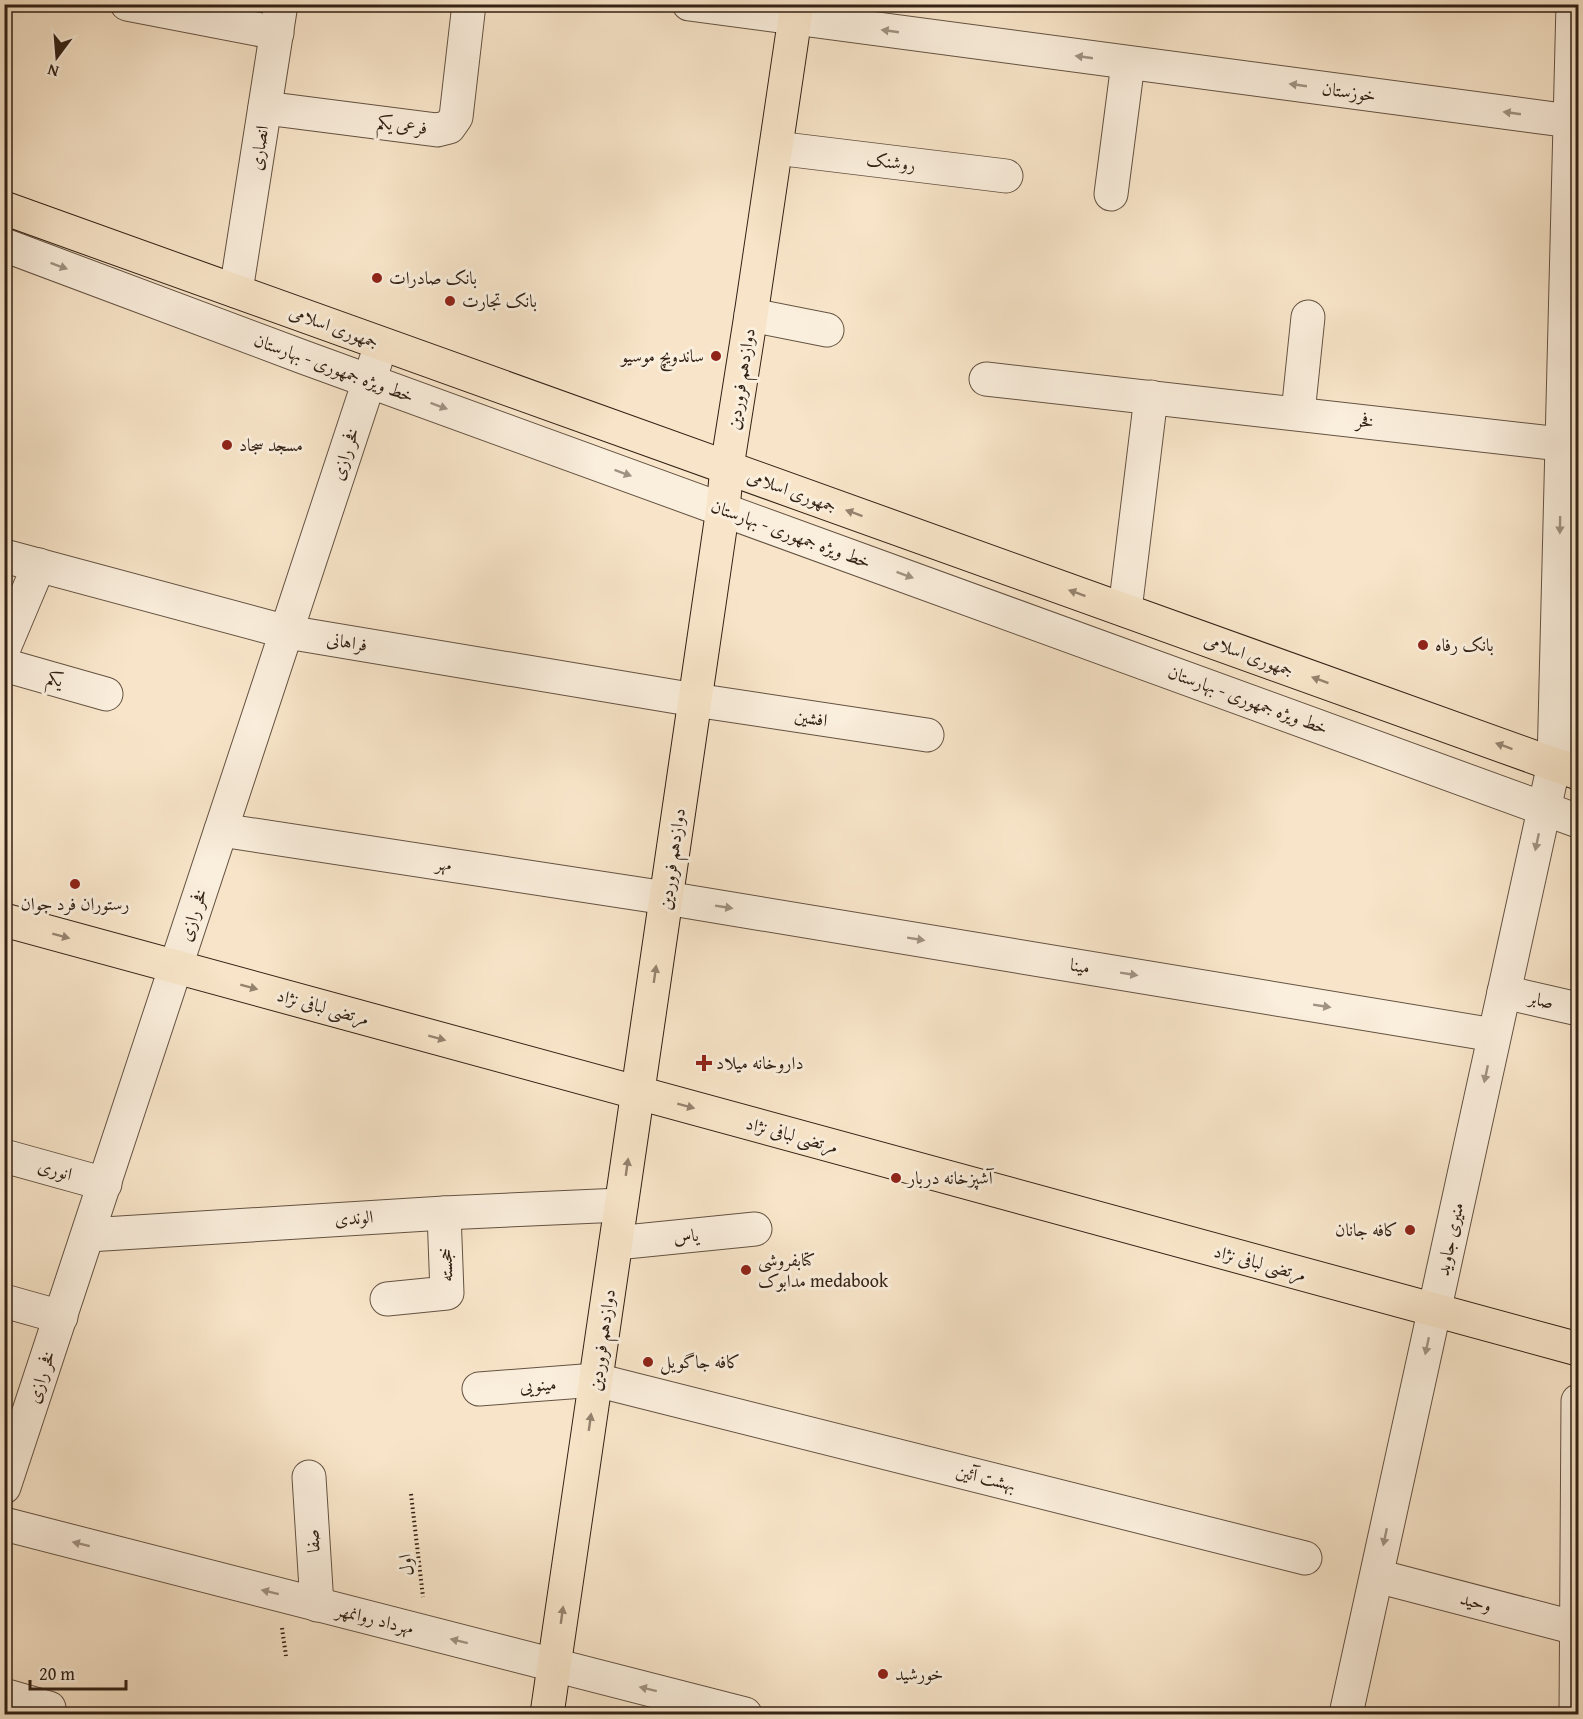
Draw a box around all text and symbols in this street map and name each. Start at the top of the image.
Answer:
one-way arrow [881,26,900,36]
north arrow [27,27,87,87]
one-way arrow [1074,52,1093,61]
text: N [44,58,61,84]
street label: خوزستان [1320,74,1378,109]
one-way arrow [1288,80,1307,89]
street label: فرعی یکم [375,108,429,145]
one-way arrow [1502,108,1521,118]
street label: انصاری [242,123,275,172]
street label: روشنک [865,145,917,178]
one-way arrow [50,262,68,271]
place label: بانک صادرات [389,264,477,291]
marker: بانک صادرات [370,271,384,285]
place label: بانک تجارت [462,287,537,314]
marker: بانک تجارت [443,294,457,308]
street label: جمهوری اسلامی [286,298,383,355]
street label: خط ویژه جمهوری - بهارستان [250,326,418,409]
street label: دوازدهم فروردین [719,326,766,432]
place label: ساندویچ موسیو [619,342,704,372]
marker: ساندویچ موسیو [709,349,723,363]
one-way arrow [430,402,448,412]
street label: فخر [1353,406,1375,435]
street label: فخر رازی [323,424,366,484]
place label: مسجد سجاد [239,431,303,458]
marker: مسجد سجاد [220,438,234,452]
street label: جمهوری اسلامی [744,462,841,519]
one-way arrow [614,468,632,478]
street label: خط ویژه جمهوری - بهارستان [707,492,875,575]
one-way arrow [845,508,863,518]
one-way arrow [1555,515,1565,534]
one-way arrow [896,570,914,580]
one-way arrow [1068,588,1086,598]
street label: فراهانی [325,625,369,658]
street label: جمهوری اسلامی [1201,626,1298,683]
place label: بانک رفاه [1435,631,1494,658]
marker: بانک رفاه [1416,638,1430,652]
street label: خط ویژه جمهوری - بهارستان [1164,658,1332,741]
street label: یکم [43,663,68,698]
one-way arrow [1311,675,1329,685]
street label: افشین [793,702,830,733]
one-way arrow [1495,741,1513,751]
street label: دوازدهم فروردین [651,806,696,912]
one-way arrow [1531,833,1541,851]
street label: مهر [432,849,454,878]
marker: رستوران فرد جوان [68,877,82,891]
street label: فخر رازی [171,885,214,945]
place label: رستوران فرد جوان [20,890,130,917]
one-way arrow [714,903,733,912]
one-way arrow [52,931,70,941]
one-way arrow [907,935,926,944]
street label: مینا [1068,951,1092,980]
one-way arrow [651,964,660,983]
one-way arrow [1120,970,1139,979]
street label: مرتضی لبافی نژاد [274,981,372,1032]
one-way arrow [240,983,258,992]
street label: صابر [1524,983,1556,1015]
one-way arrow [1312,1002,1331,1011]
one-way arrow [428,1034,446,1043]
place label: داروخانه میلاد [716,1049,804,1076]
marker: داروخانه میلاد [697,1056,711,1070]
one-way arrow [1481,1064,1490,1083]
one-way arrow [677,1102,695,1111]
street label: مرتضی لبافی نژاد [743,1109,841,1160]
street label: انوری [35,1152,76,1187]
one-way arrow [623,1157,632,1176]
place label: آشپزخانه دربار [906,1164,995,1191]
marker: آشپزخانه دربار [889,1171,903,1185]
street label: منیری جاوید [1429,1200,1470,1278]
street label: الوندی [334,1203,374,1232]
place label: کافه جانان [1335,1216,1398,1243]
street label: یاس [672,1221,702,1250]
marker: کافه جانان [1403,1223,1417,1237]
street label: مرتضی لبافی نژاد [1211,1237,1309,1288]
place label: کتابفروشی مدابوک medabook [758,1246,889,1294]
street label: خجسته [431,1247,460,1283]
marker: کتابفروشی مدابوک medabook [739,1263,753,1277]
street label: دوازدهم فروردین [581,1287,626,1393]
one-way arrow [1421,1337,1431,1355]
street label: فخر رازی [19,1347,62,1407]
place label: کافه جاگویل [660,1348,740,1375]
marker: کافه جاگویل [641,1355,655,1369]
street label: مینویی [519,1370,557,1399]
one-way arrow [585,1412,594,1431]
street label: بهشت آئین [953,1457,1019,1498]
one-way arrow [1380,1527,1389,1546]
street label: صفا [298,1528,327,1554]
one-way arrow [72,1538,90,1548]
street label: اول [391,1552,420,1578]
street label: وحید [1457,1584,1495,1619]
one-way arrow [261,1587,279,1597]
street label: مهرداد روانمهر [332,1595,417,1641]
one-way arrow [557,1605,566,1624]
one-way arrow [450,1636,468,1645]
scale bar [30,1653,126,1691]
text: 20 m [39,1660,75,1687]
place label: خورشید [895,1660,943,1687]
marker: خورشید [876,1667,890,1681]
one-way arrow [639,1684,657,1694]

